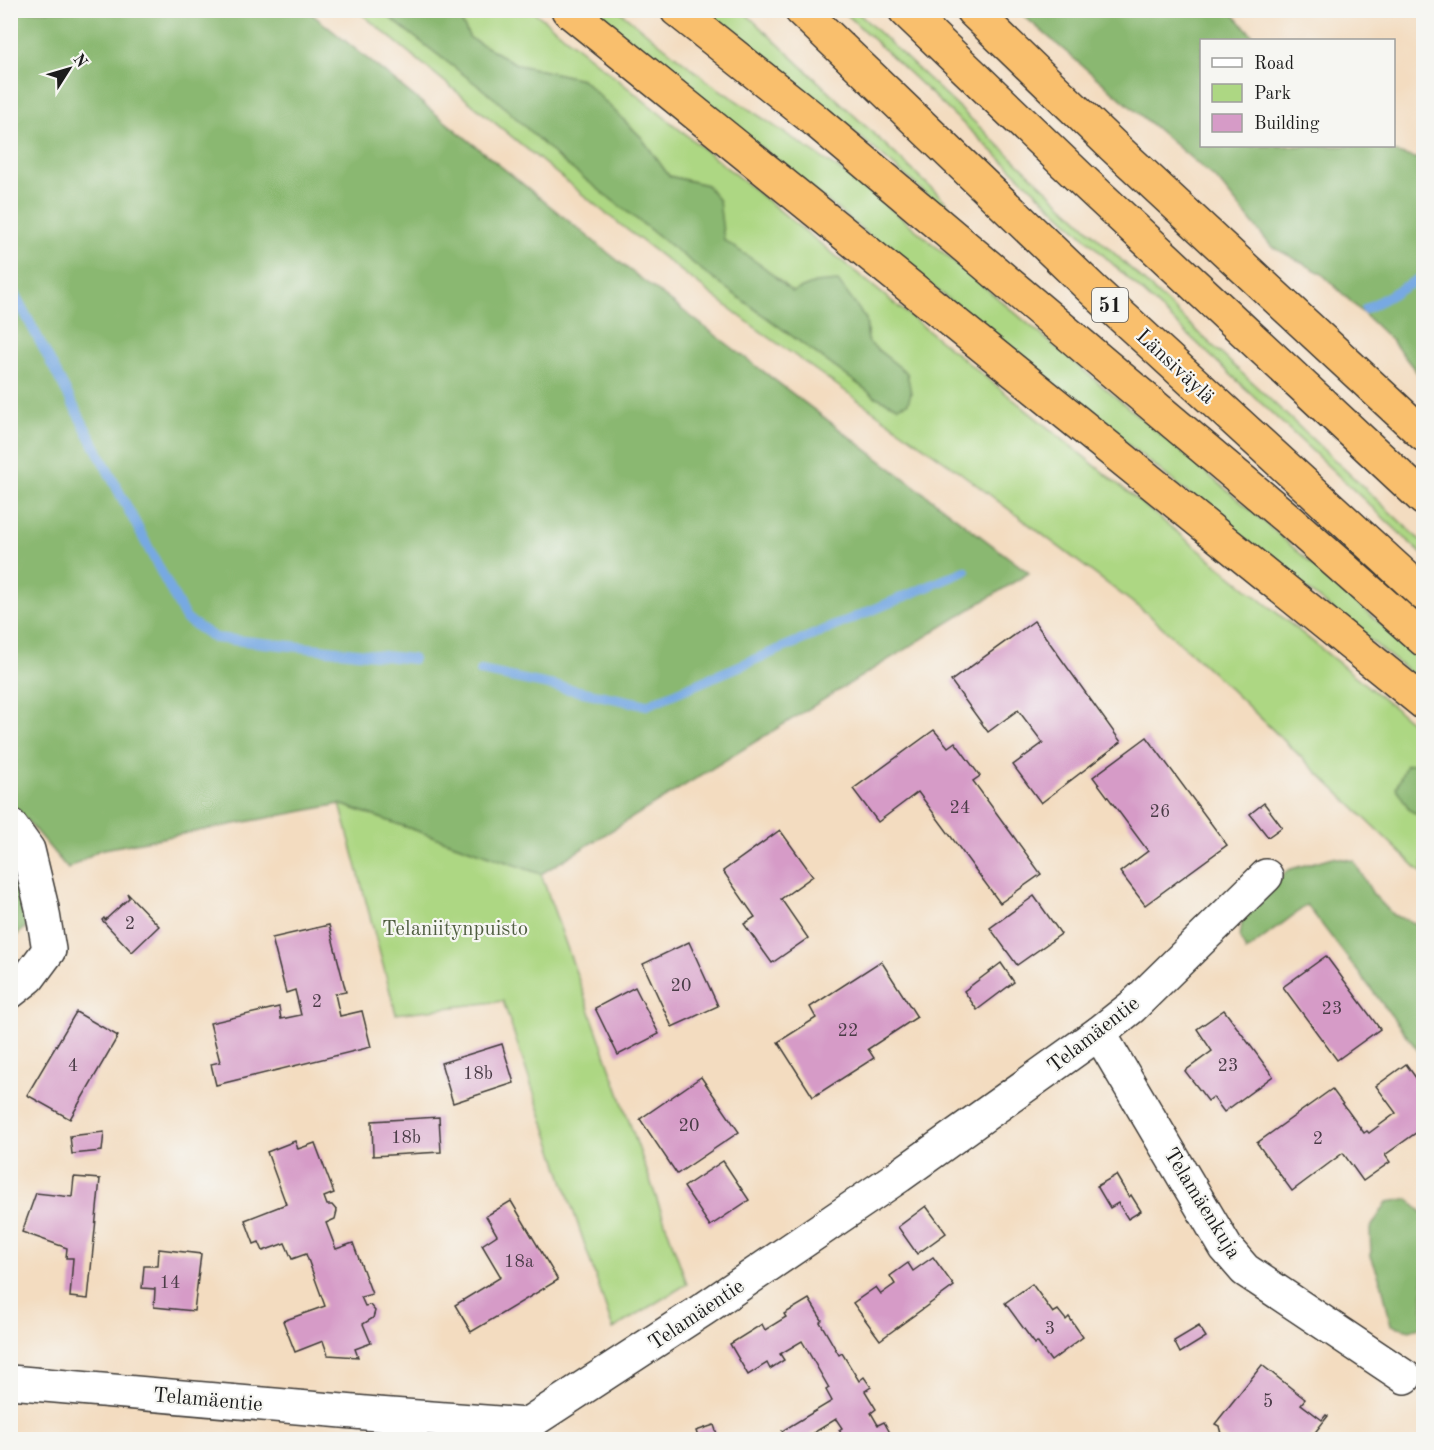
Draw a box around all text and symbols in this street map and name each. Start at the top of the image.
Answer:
north arrow [39,39,99,99]
legend [1200,39,1395,147]
text: N [69,51,90,71]
text: Road [1254,55,1294,73]
text: Park [1254,85,1291,103]
text: Building [1254,115,1320,133]
road number: 51 [1092,288,1128,322]
street label: Länsiväylä [1132,326,1218,409]
house number: 24 [950,799,970,817]
house number: 26 [1150,803,1170,821]
house number: 2 [125,915,135,933]
park label: Telaniitynpuisto [382,919,528,940]
house number: 20 [671,977,691,995]
house number: 2 [312,993,322,1011]
street label: Telamäentie [1044,993,1144,1077]
house number: 23 [1322,1000,1342,1018]
house number: 22 [838,1022,858,1040]
house number: 4 [68,1057,78,1075]
house number: 23 [1218,1057,1238,1075]
house number: 18b [463,1065,493,1083]
house number: 20 [679,1117,699,1135]
house number: 18b [391,1129,421,1147]
house number: 2 [1313,1130,1323,1148]
street label: Telamäenkuja [1159,1145,1244,1263]
house number: 18a [504,1253,534,1271]
house number: 14 [160,1274,180,1292]
street label: Telamäentie [645,1276,748,1355]
house number: 3 [1045,1320,1055,1338]
street label: Telamäentie [152,1385,264,1416]
house number: 5 [1263,1393,1273,1411]

